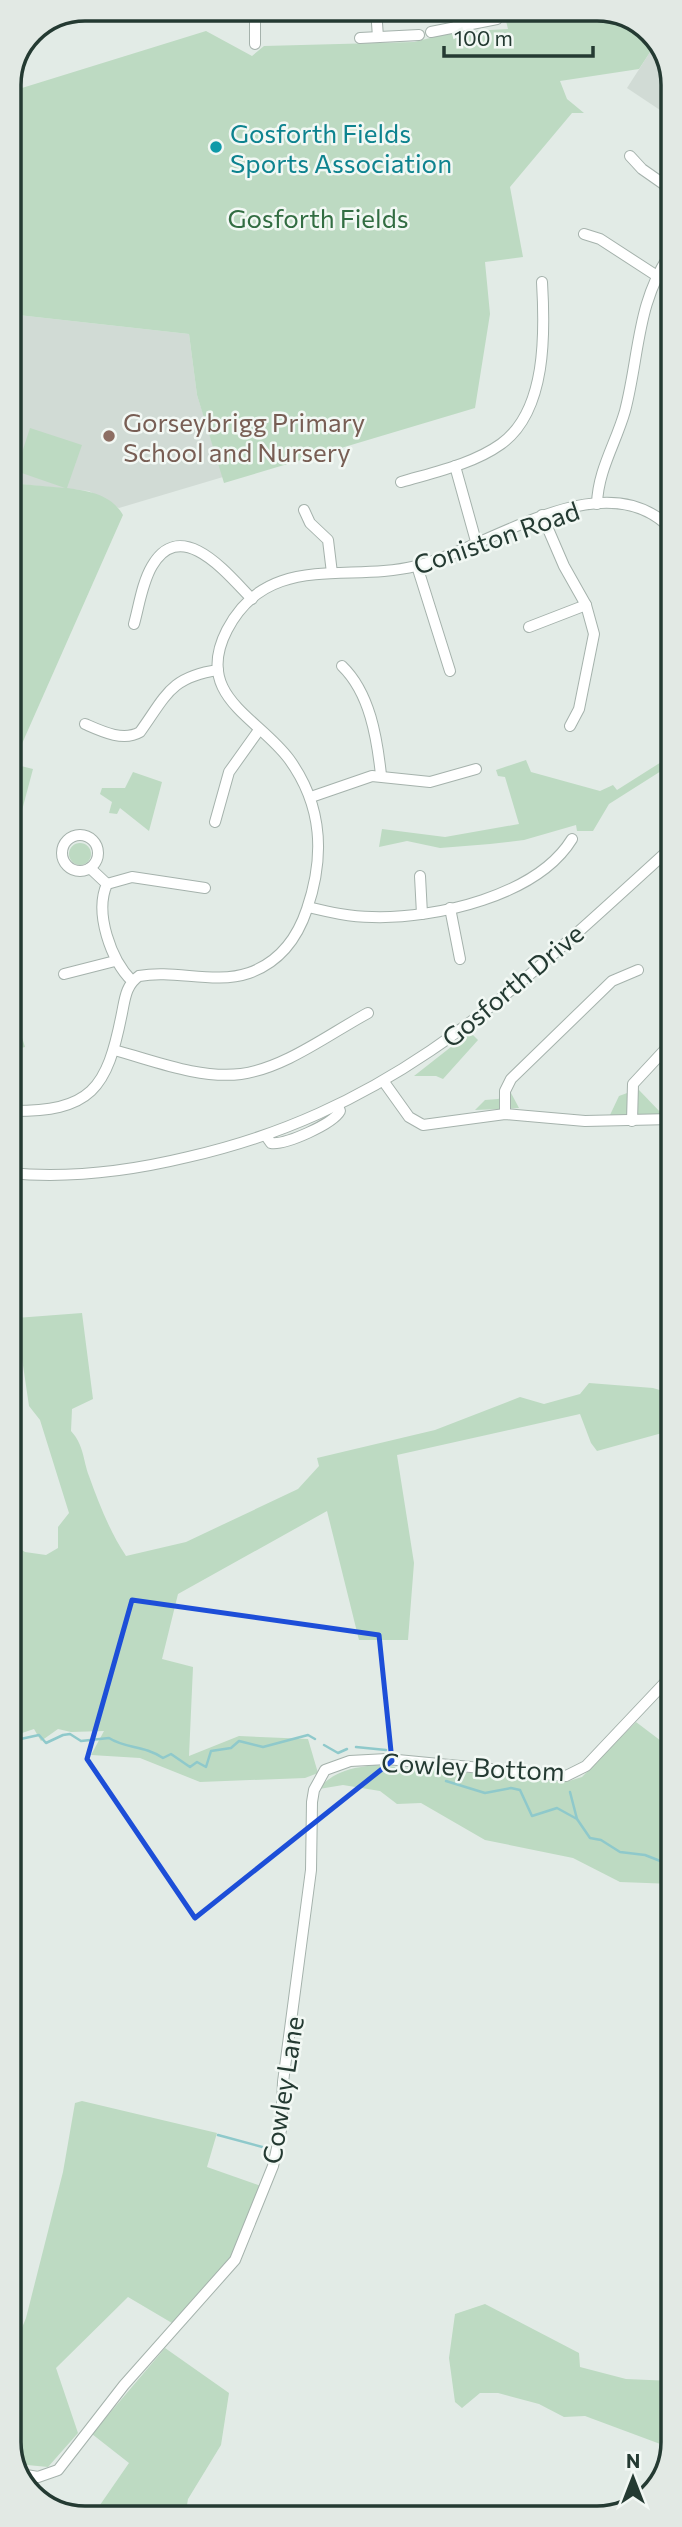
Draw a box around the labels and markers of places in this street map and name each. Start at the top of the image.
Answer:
place label: Gosforth Fields Sports Association [230,117,452,178]
marker: Gosforth Fields Sports Association [208,139,224,155]
place label: Gorseybrigg Primary School and Nursery [123,406,365,467]
marker: Gorseybrigg Primary School and Nursery [101,428,117,444]

